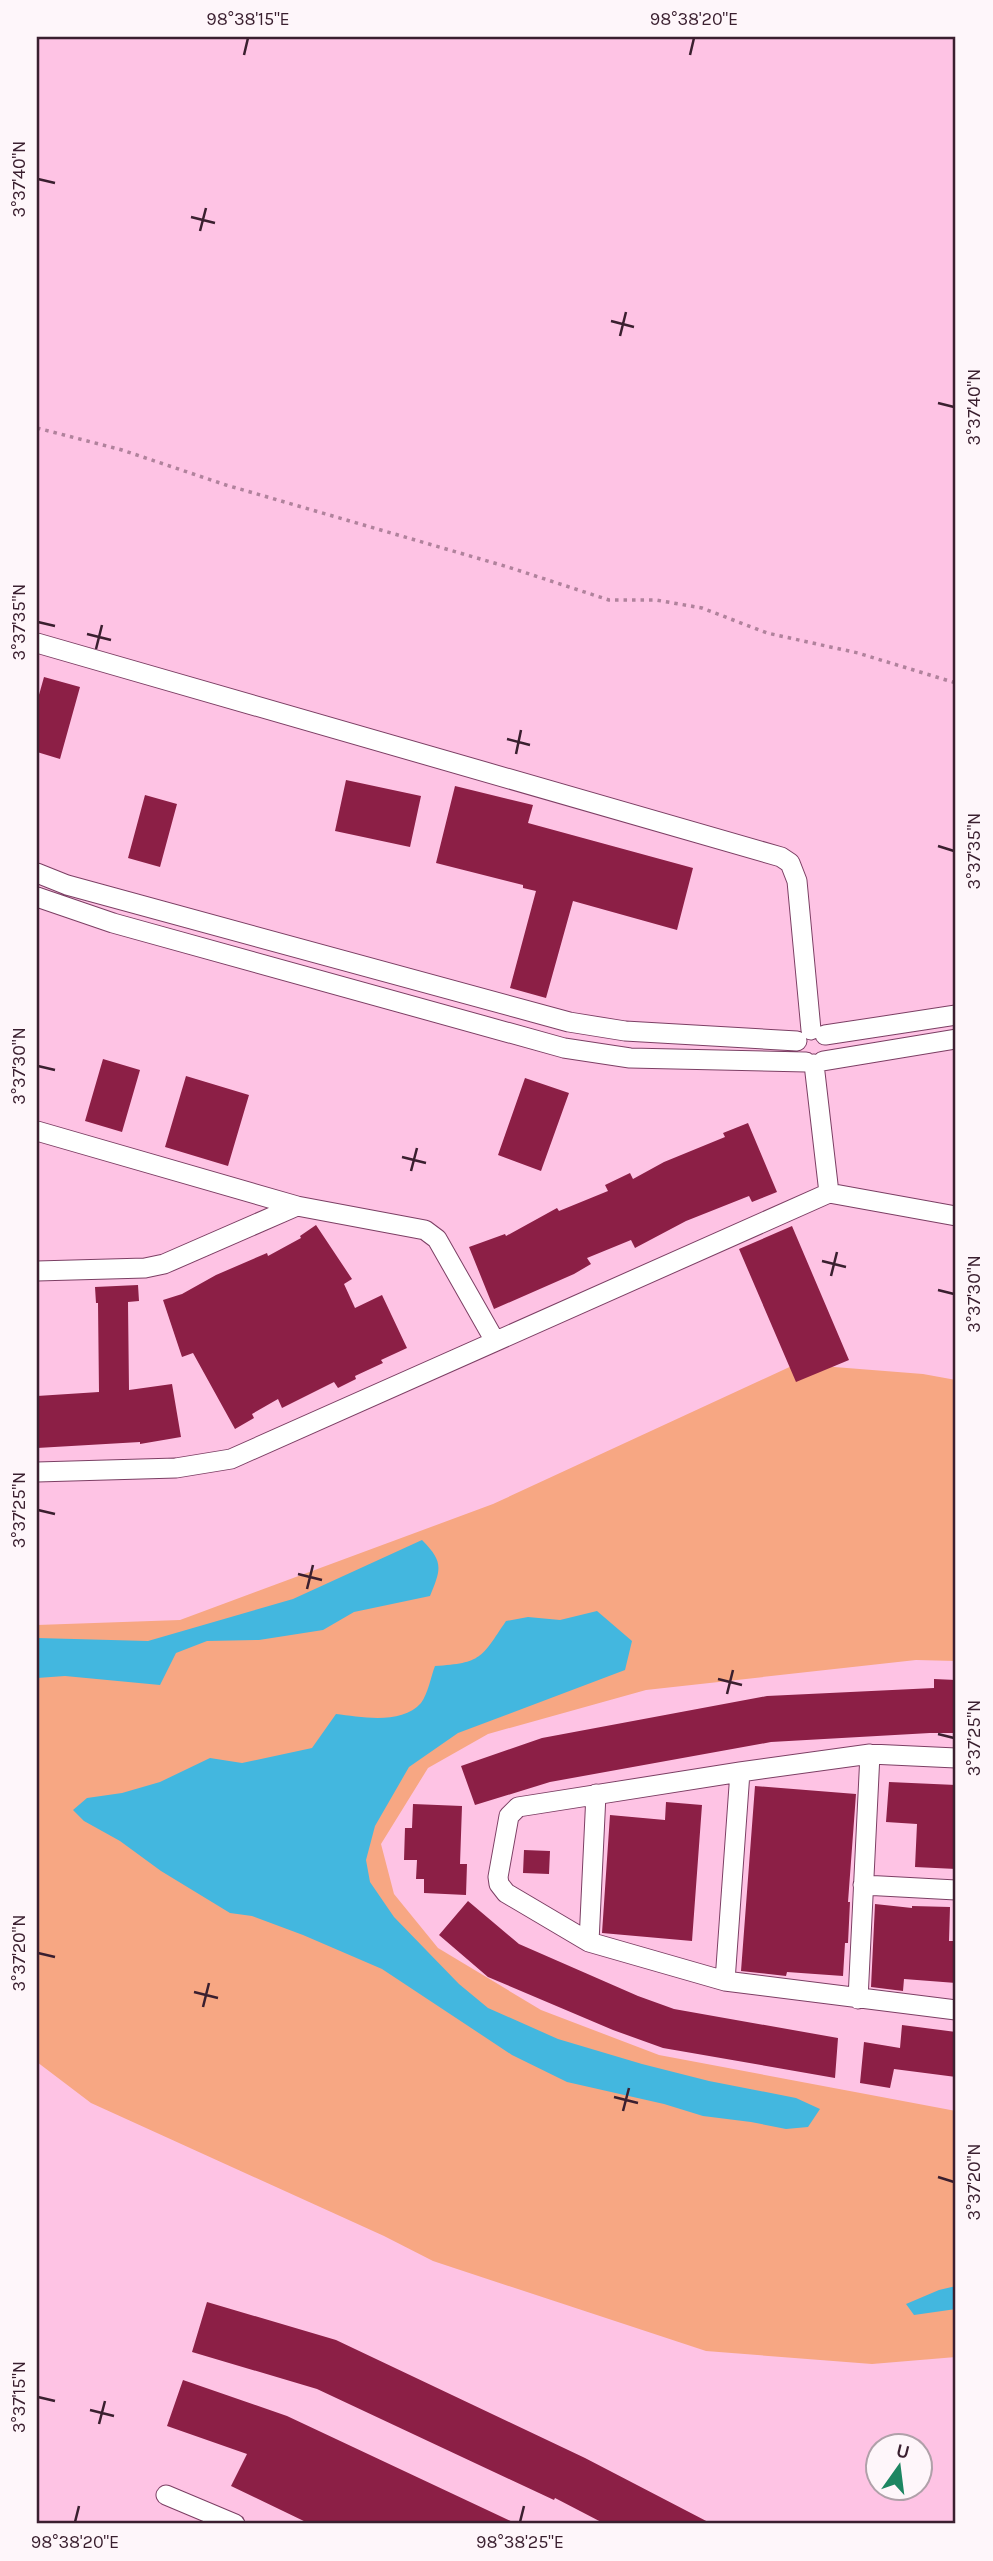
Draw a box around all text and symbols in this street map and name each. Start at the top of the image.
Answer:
text: 98°38'15"E [206,8,290,30]
text: 98°38'20"E [650,8,738,30]
text: 3°37'40"N [8,141,30,217]
text: 3°37'40"N [963,369,985,445]
text: 3°37'35"N [8,584,30,660]
text: 3°37'35"N [963,813,985,889]
text: 3°37'30"N [8,1027,30,1105]
text: 3°37'30"N [963,1255,985,1333]
text: 3°37'25"N [8,1472,30,1548]
text: 3°37'25"N [963,1700,985,1776]
text: 3°37'20"N [8,1914,30,1992]
text: 3°37'20"N [963,2143,985,2221]
text: 3°37'15"N [8,2361,30,2433]
north arrow [864,2432,934,2502]
text: U [894,2439,912,2464]
text: 98°38'20"E [31,2531,119,2553]
text: 98°38'25"E [476,2531,564,2553]

